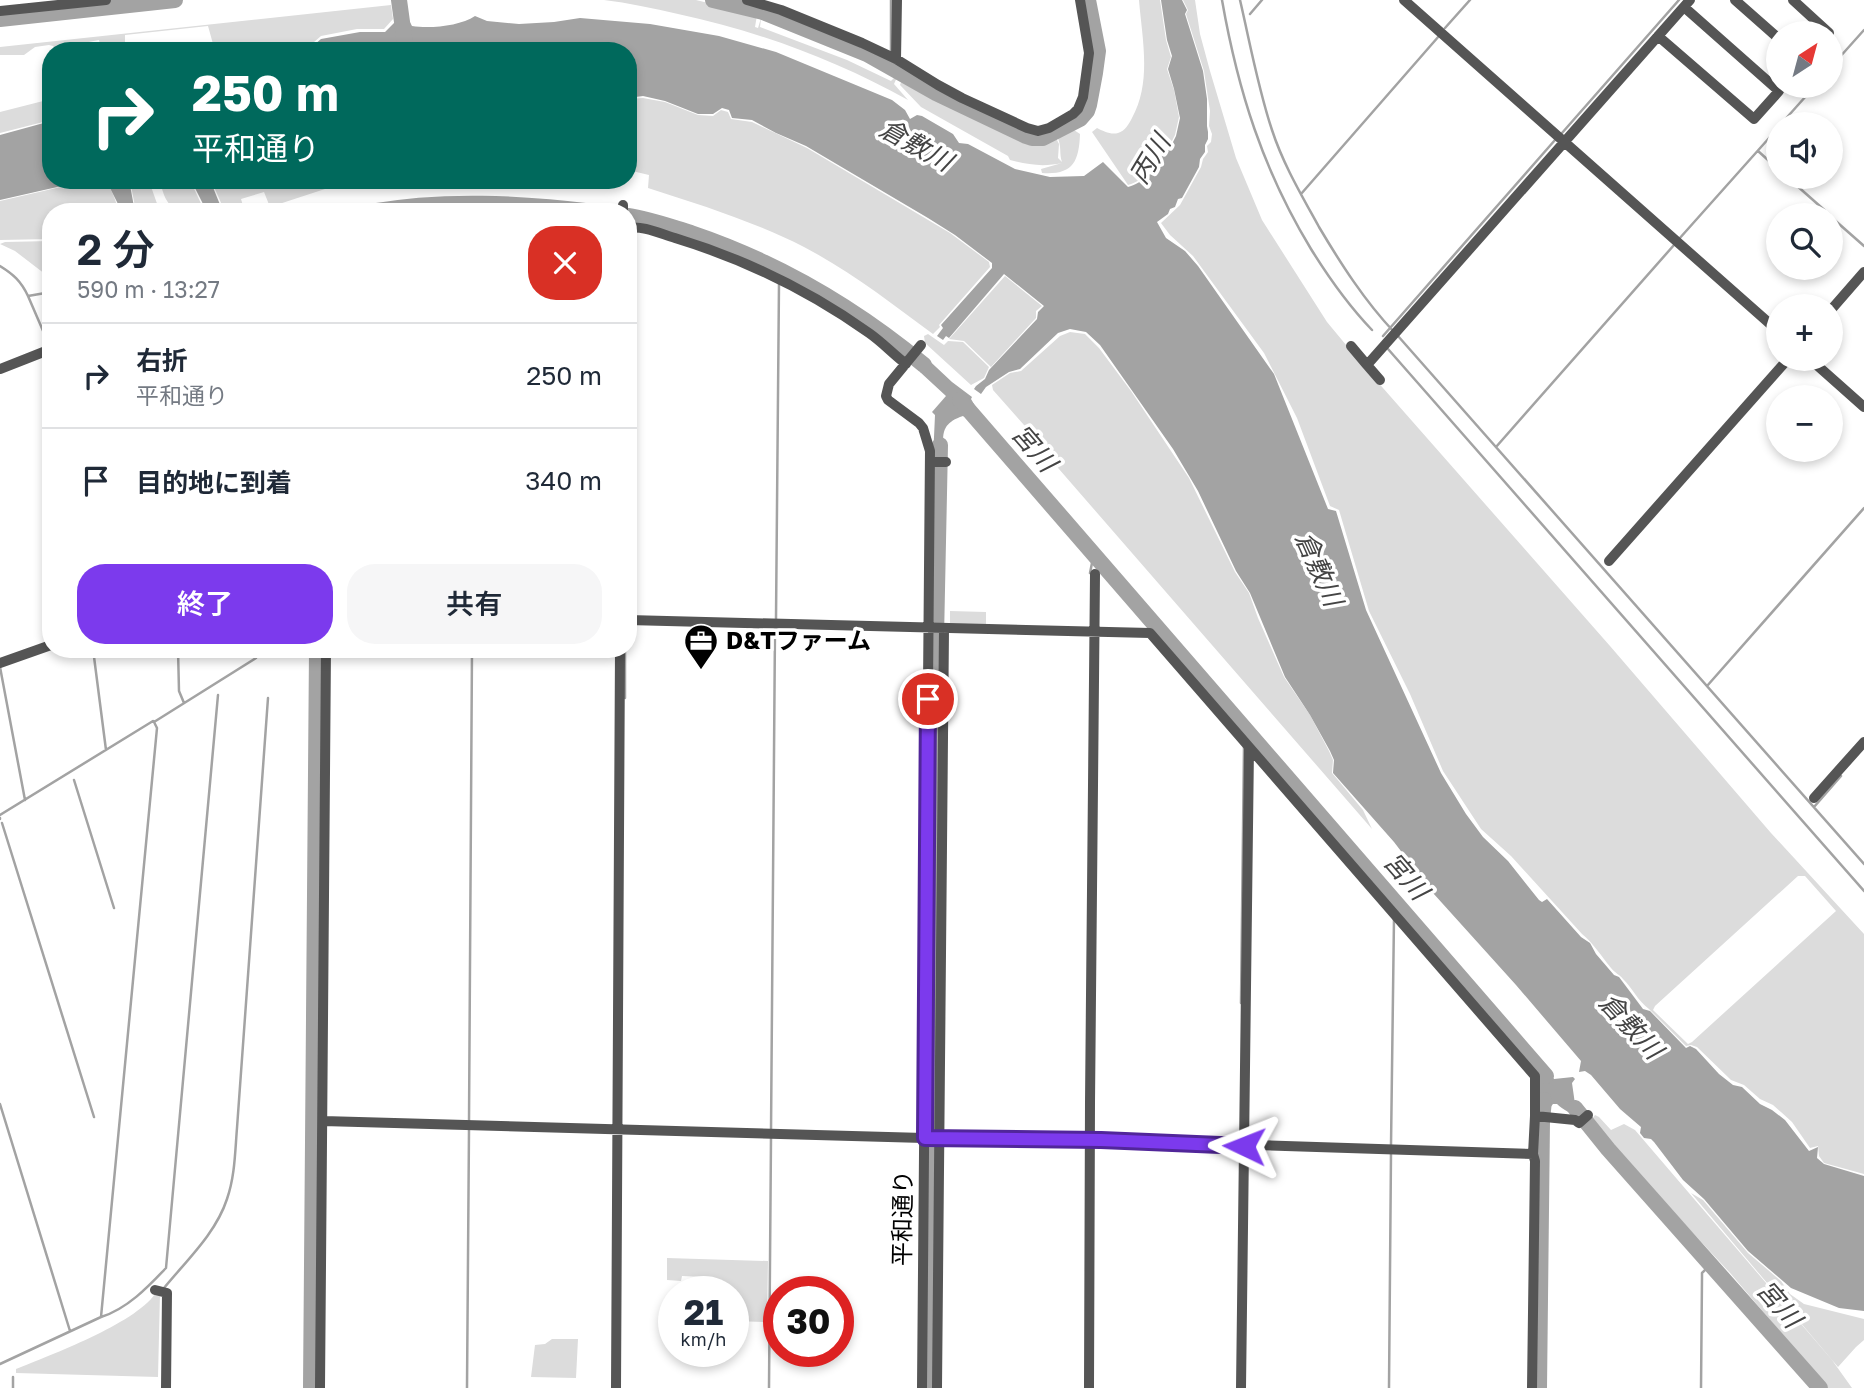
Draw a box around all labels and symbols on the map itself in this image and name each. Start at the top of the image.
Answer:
north arrow [1766,21,1843,98]
water label: 倉敷川 [875,112,960,178]
water label: 丙川 [1123,126,1178,189]
water label: 宮川 [1006,418,1065,480]
water label: 倉敷川 [1289,527,1351,613]
office icon: D&Tファーム [682,622,720,671]
place label: D&Tファーム [726,625,871,654]
pin [898,669,958,729]
water label: 宮川 [1378,846,1437,908]
water label: 倉敷川 [1593,987,1671,1067]
position arrow [1207,1109,1281,1183]
street label: 平和通り [886,1170,917,1266]
water label: 宮川 [1751,1274,1810,1336]
speed limit sign: 30 [763,1276,854,1367]

